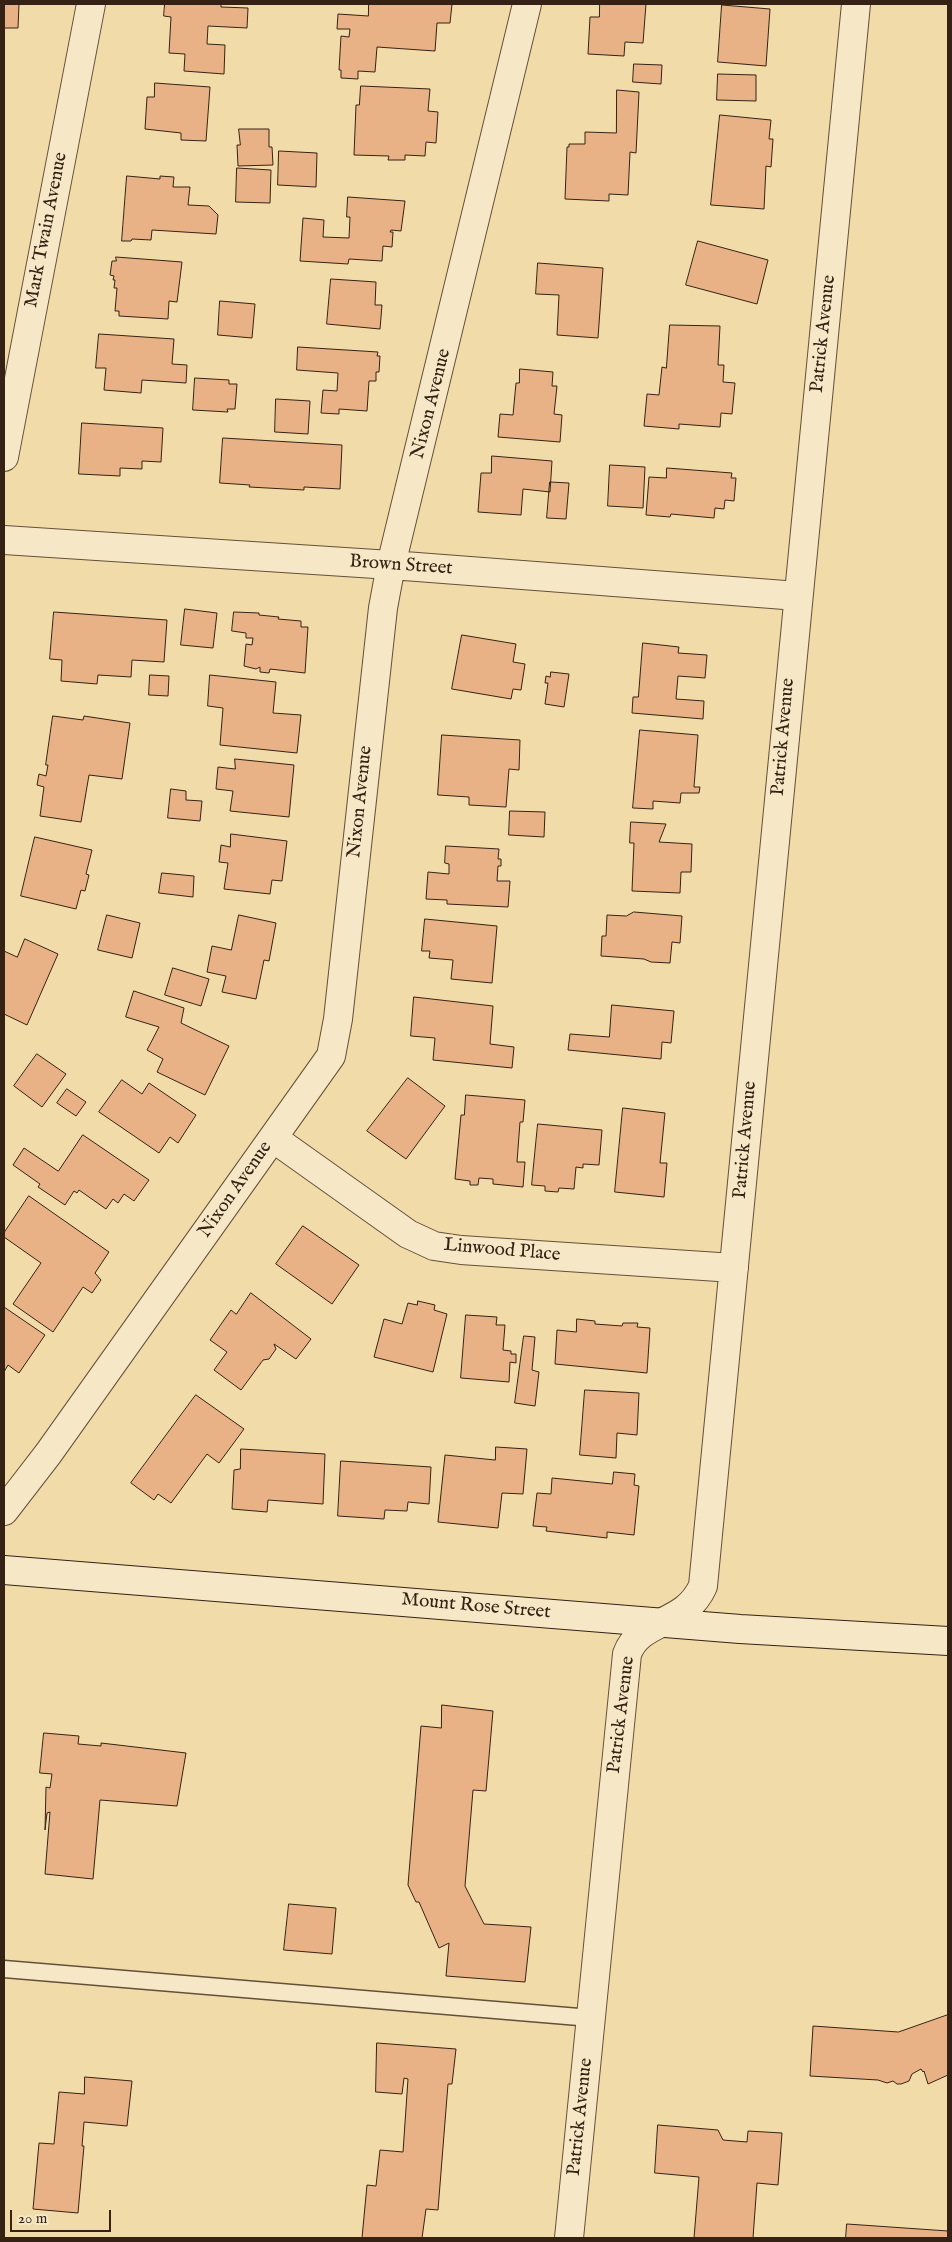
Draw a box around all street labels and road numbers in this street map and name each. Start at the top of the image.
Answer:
street label: Mark Twain Avenue [21,150,73,310]
street label: Patrick Avenue [806,274,842,394]
street label: Nixon Avenue [407,346,457,462]
street label: Brown Street [349,551,453,581]
street label: Patrick Avenue [767,677,801,797]
street label: Nixon Avenue [344,745,378,859]
street label: Patrick Avenue [729,1080,763,1200]
street label: Nixon Avenue [194,1137,278,1243]
street label: Linwood Place [443,1235,561,1267]
street label: Mount Rose Street [400,1589,552,1625]
street label: Patrick Avenue [603,1655,641,1775]
street label: Patrick Avenue [563,2057,599,2177]

